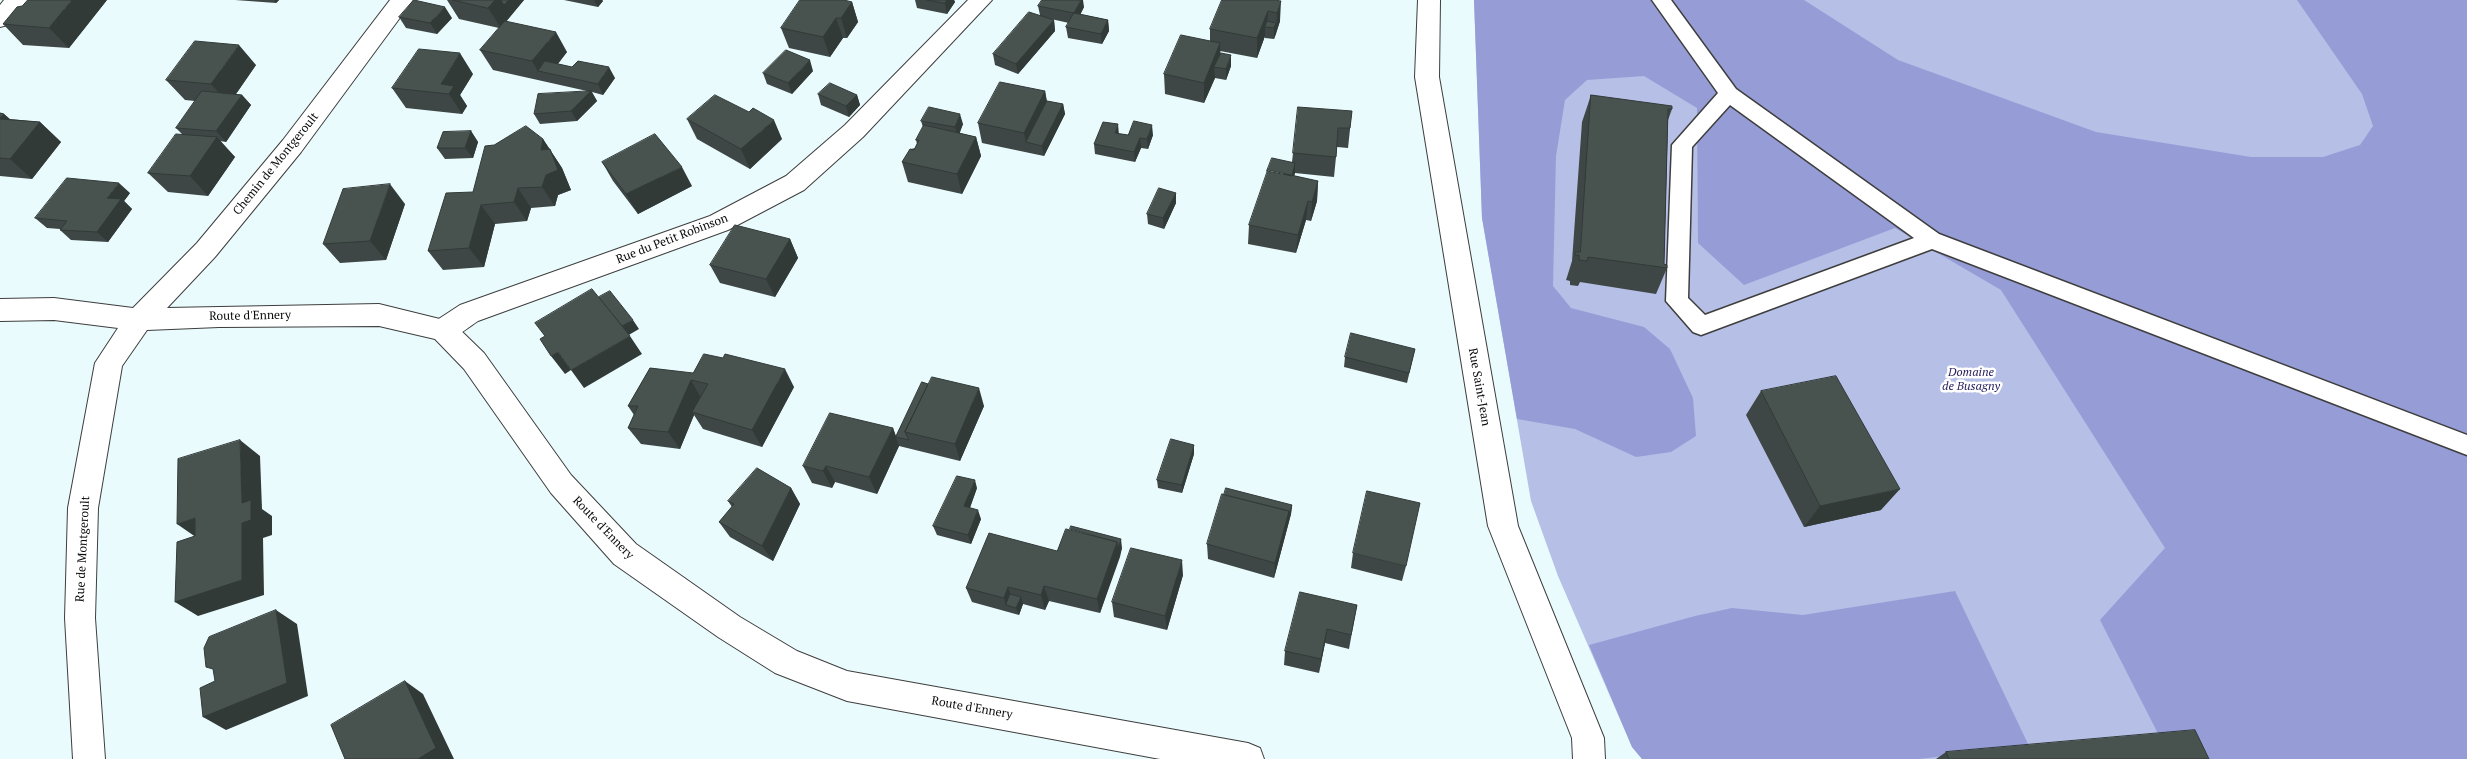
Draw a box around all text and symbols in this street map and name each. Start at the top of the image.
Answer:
street label: Chemin de Montgeroult [230,110,322,218]
street label: Rue du Petit Robinson [614,211,730,267]
street label: Route d'Ennery [209,308,291,324]
street label: Rue Saint-Jean [1465,347,1493,427]
park label: Domaine de Busagny [1942,366,2000,394]
street label: Route d'Ennery [569,494,637,562]
street label: Rue de Montgeroult [73,496,93,602]
street label: Route d'Ennery [930,694,1014,722]

